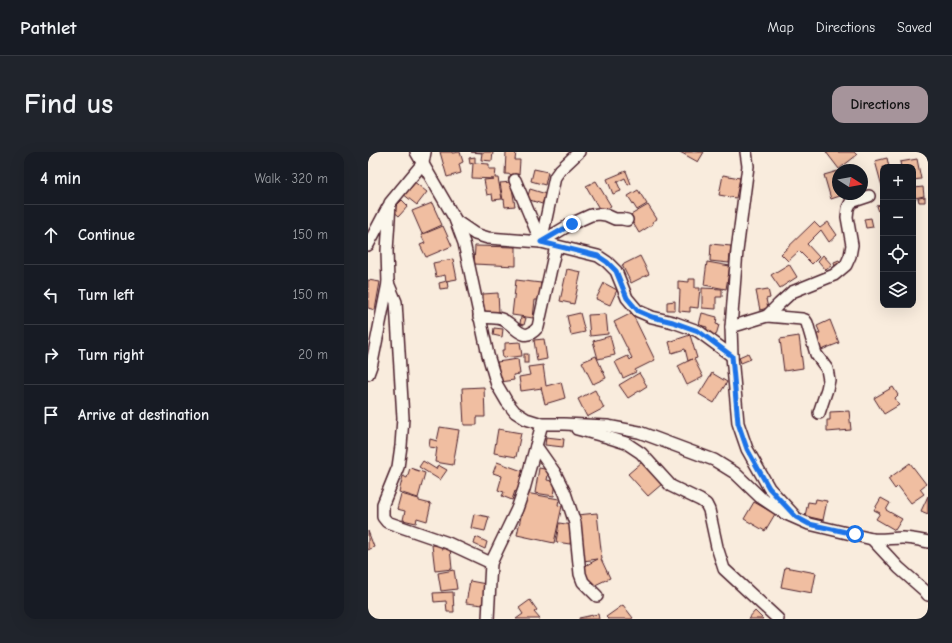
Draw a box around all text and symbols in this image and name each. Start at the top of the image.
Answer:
text: Pathlet [20,17,76,39]
text: Map [767,19,794,36]
text: Directions [816,19,875,36]
text: Saved [897,19,932,36]
button: Directions [832,86,928,123]
text: Find us [24,88,113,120]
north arrow [832,164,868,200]
map controls [880,164,916,308]
button: + [880,164,916,200]
text: 4 min [40,169,81,188]
text: Walk · 320 m [254,171,328,186]
button: − [880,200,916,236]
route end [563,215,581,233]
icon: ahead [40,224,62,246]
text: Continue [78,226,135,244]
text: 150 m [293,227,328,242]
button: locate [880,236,916,272]
button: layers [880,272,916,308]
icon: left [40,284,62,306]
text: Turn left [78,286,134,304]
text: 150 m [293,287,328,302]
icon: right [40,344,62,366]
text: Turn right [78,346,144,364]
text: 20 m [298,347,328,362]
icon: arrive [40,404,62,426]
text: Arrive at destination [78,406,209,424]
route start [846,525,864,543]

